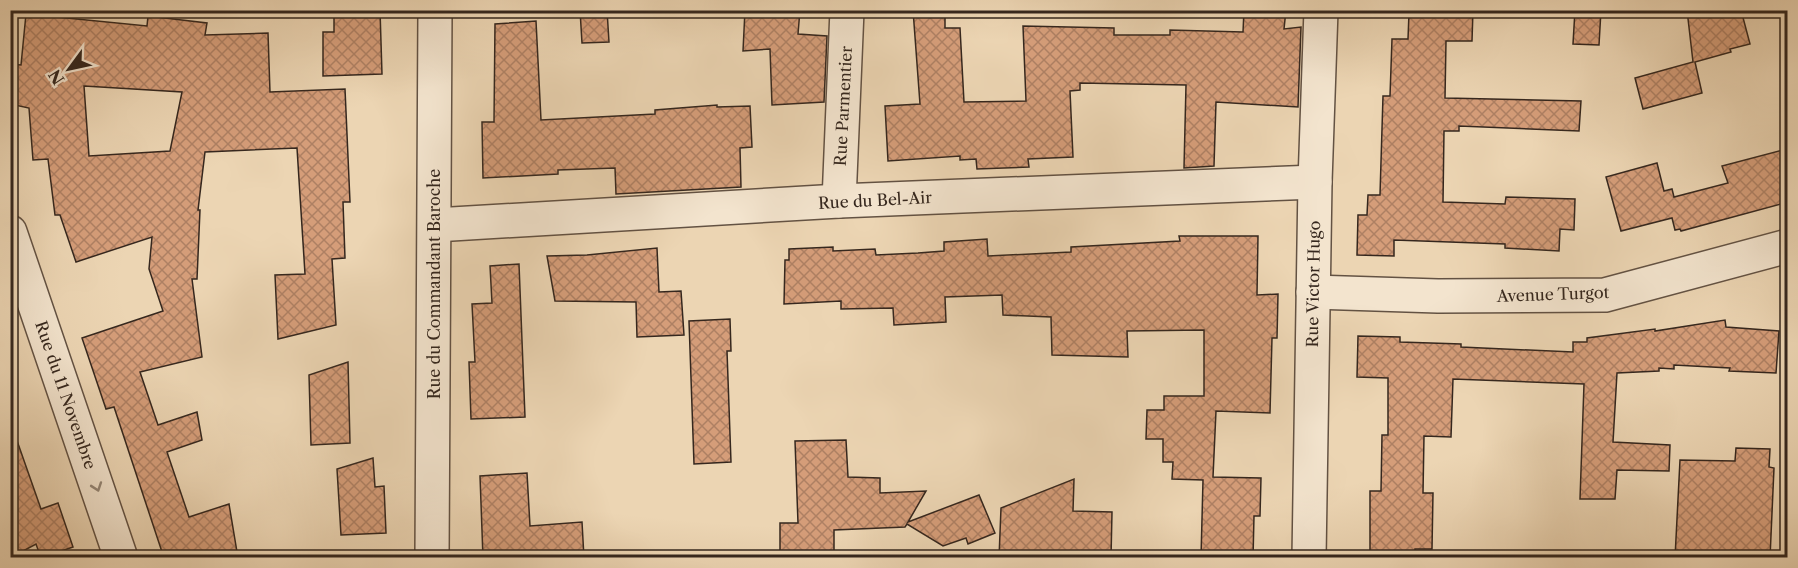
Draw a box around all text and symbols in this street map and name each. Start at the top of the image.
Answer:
north arrow [39,39,99,99]
street label: Rue Parmentier [830,45,856,167]
text: N [44,66,69,88]
street label: Rue du Commandant Baroche [424,169,444,399]
street label: Rue du Bel-Air [818,187,933,213]
street label: Rue Victor Hugo [1302,220,1324,347]
street label: Avenue Turgot [1495,282,1610,306]
street label: Rue du 11 Novembre [31,318,101,472]
one-way arrow [89,481,102,492]

